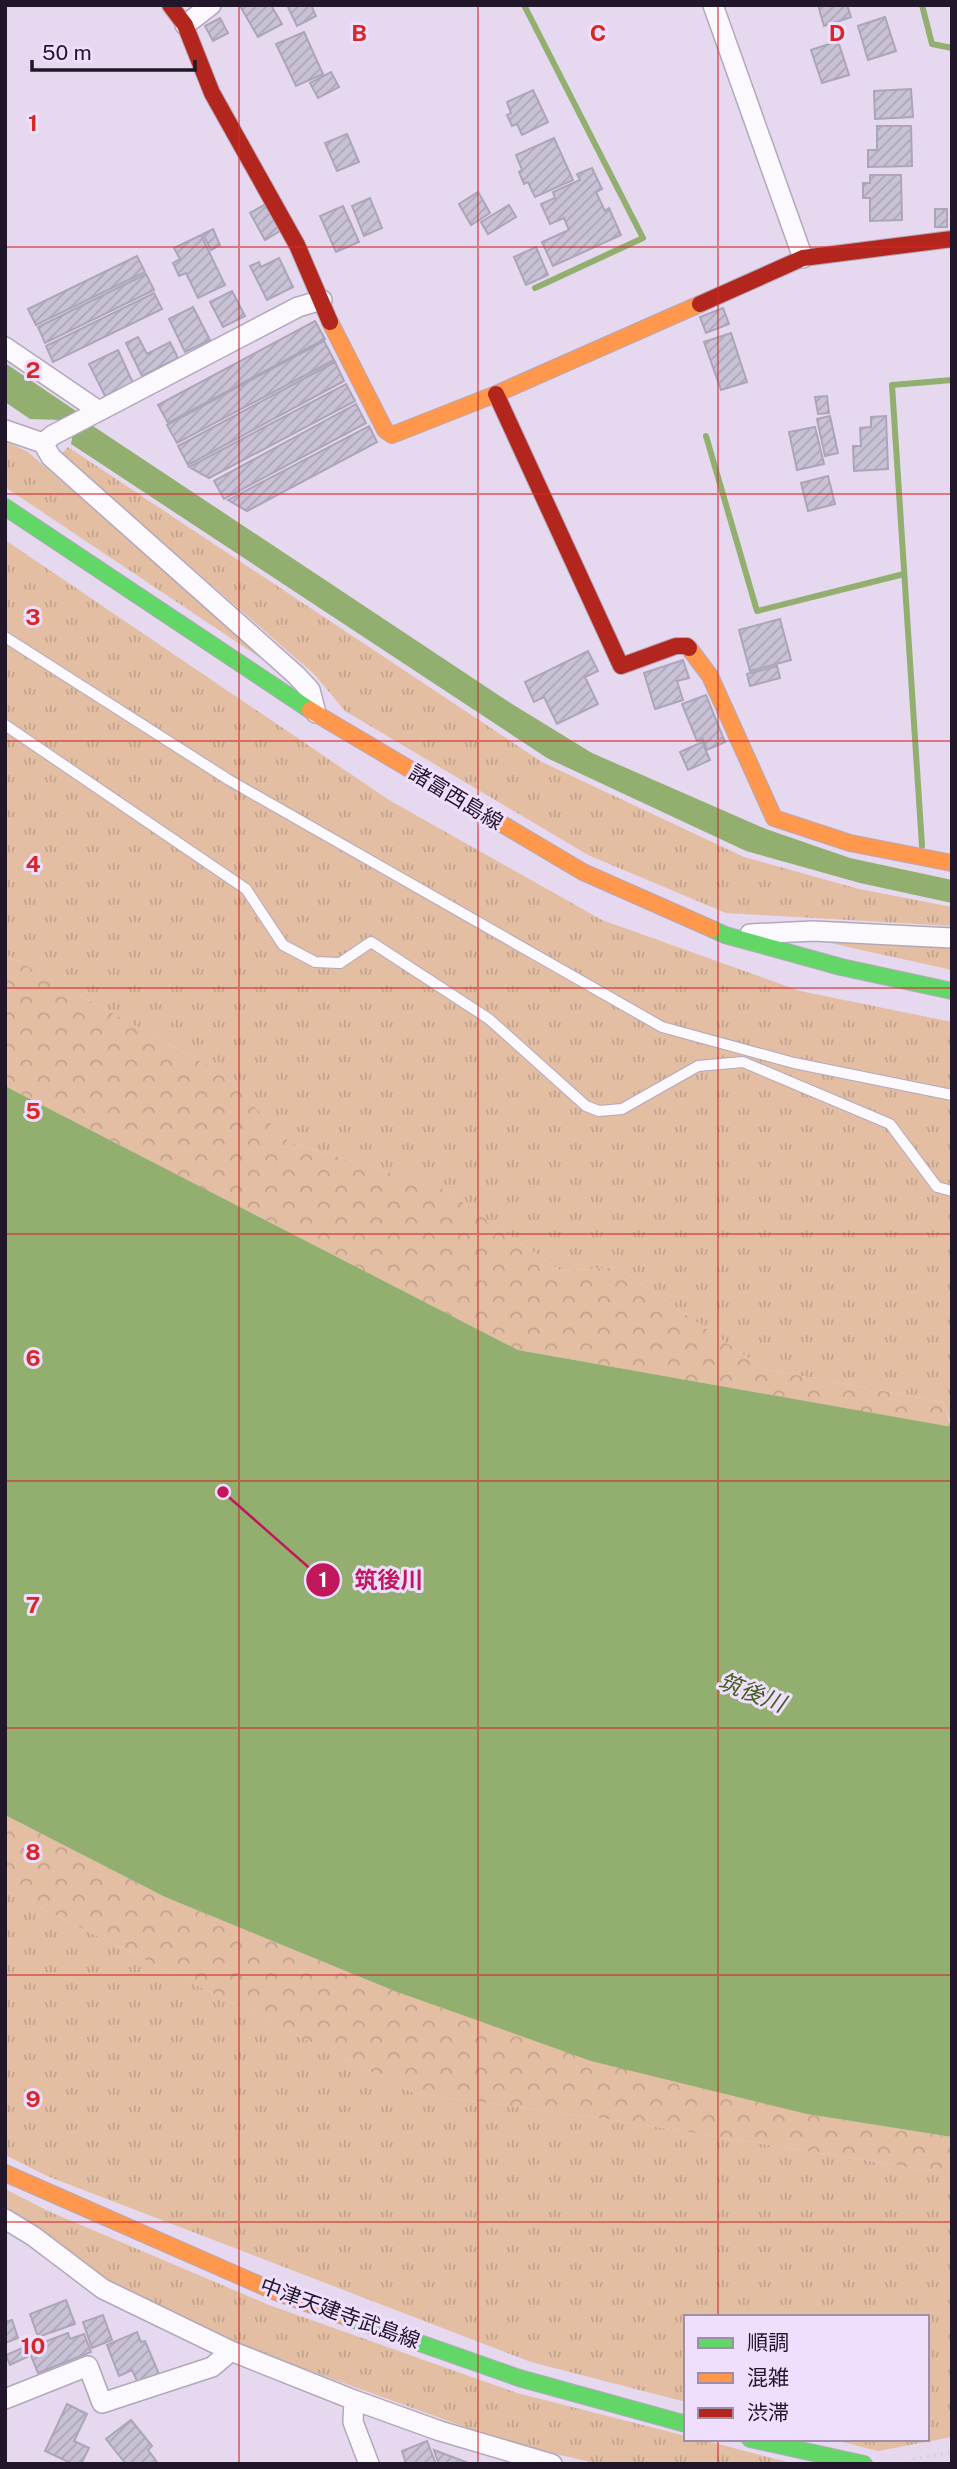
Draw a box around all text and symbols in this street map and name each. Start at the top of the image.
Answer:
text: B [351,19,367,46]
text: C [590,19,606,46]
text: D [829,19,845,46]
scale bar [32,28,194,72]
text: 50 m [42,40,92,65]
text: 1 [28,109,38,136]
text: 2 [26,356,40,383]
text: 3 [25,603,41,630]
street label: 諸富西島線 [405,759,507,835]
text: 4 [25,850,41,877]
text: 5 [25,1097,41,1124]
text: 6 [25,1344,41,1371]
callout: 筑後川 [306,1558,438,1602]
text: 筑後川 [355,1566,424,1593]
text: 1 [319,1567,328,1592]
text: 7 [26,1591,40,1618]
water label: 筑後川 [715,1667,792,1718]
text: 8 [25,1838,41,1865]
text: 9 [25,2085,41,2112]
street label: 中津天建寺武島線 [257,2273,423,2353]
legend [684,2315,929,2441]
text: 順調 [747,2330,789,2355]
text: 10 [21,2332,45,2359]
text: 混雑 [747,2365,789,2390]
text: 渋滞 [747,2400,789,2425]

